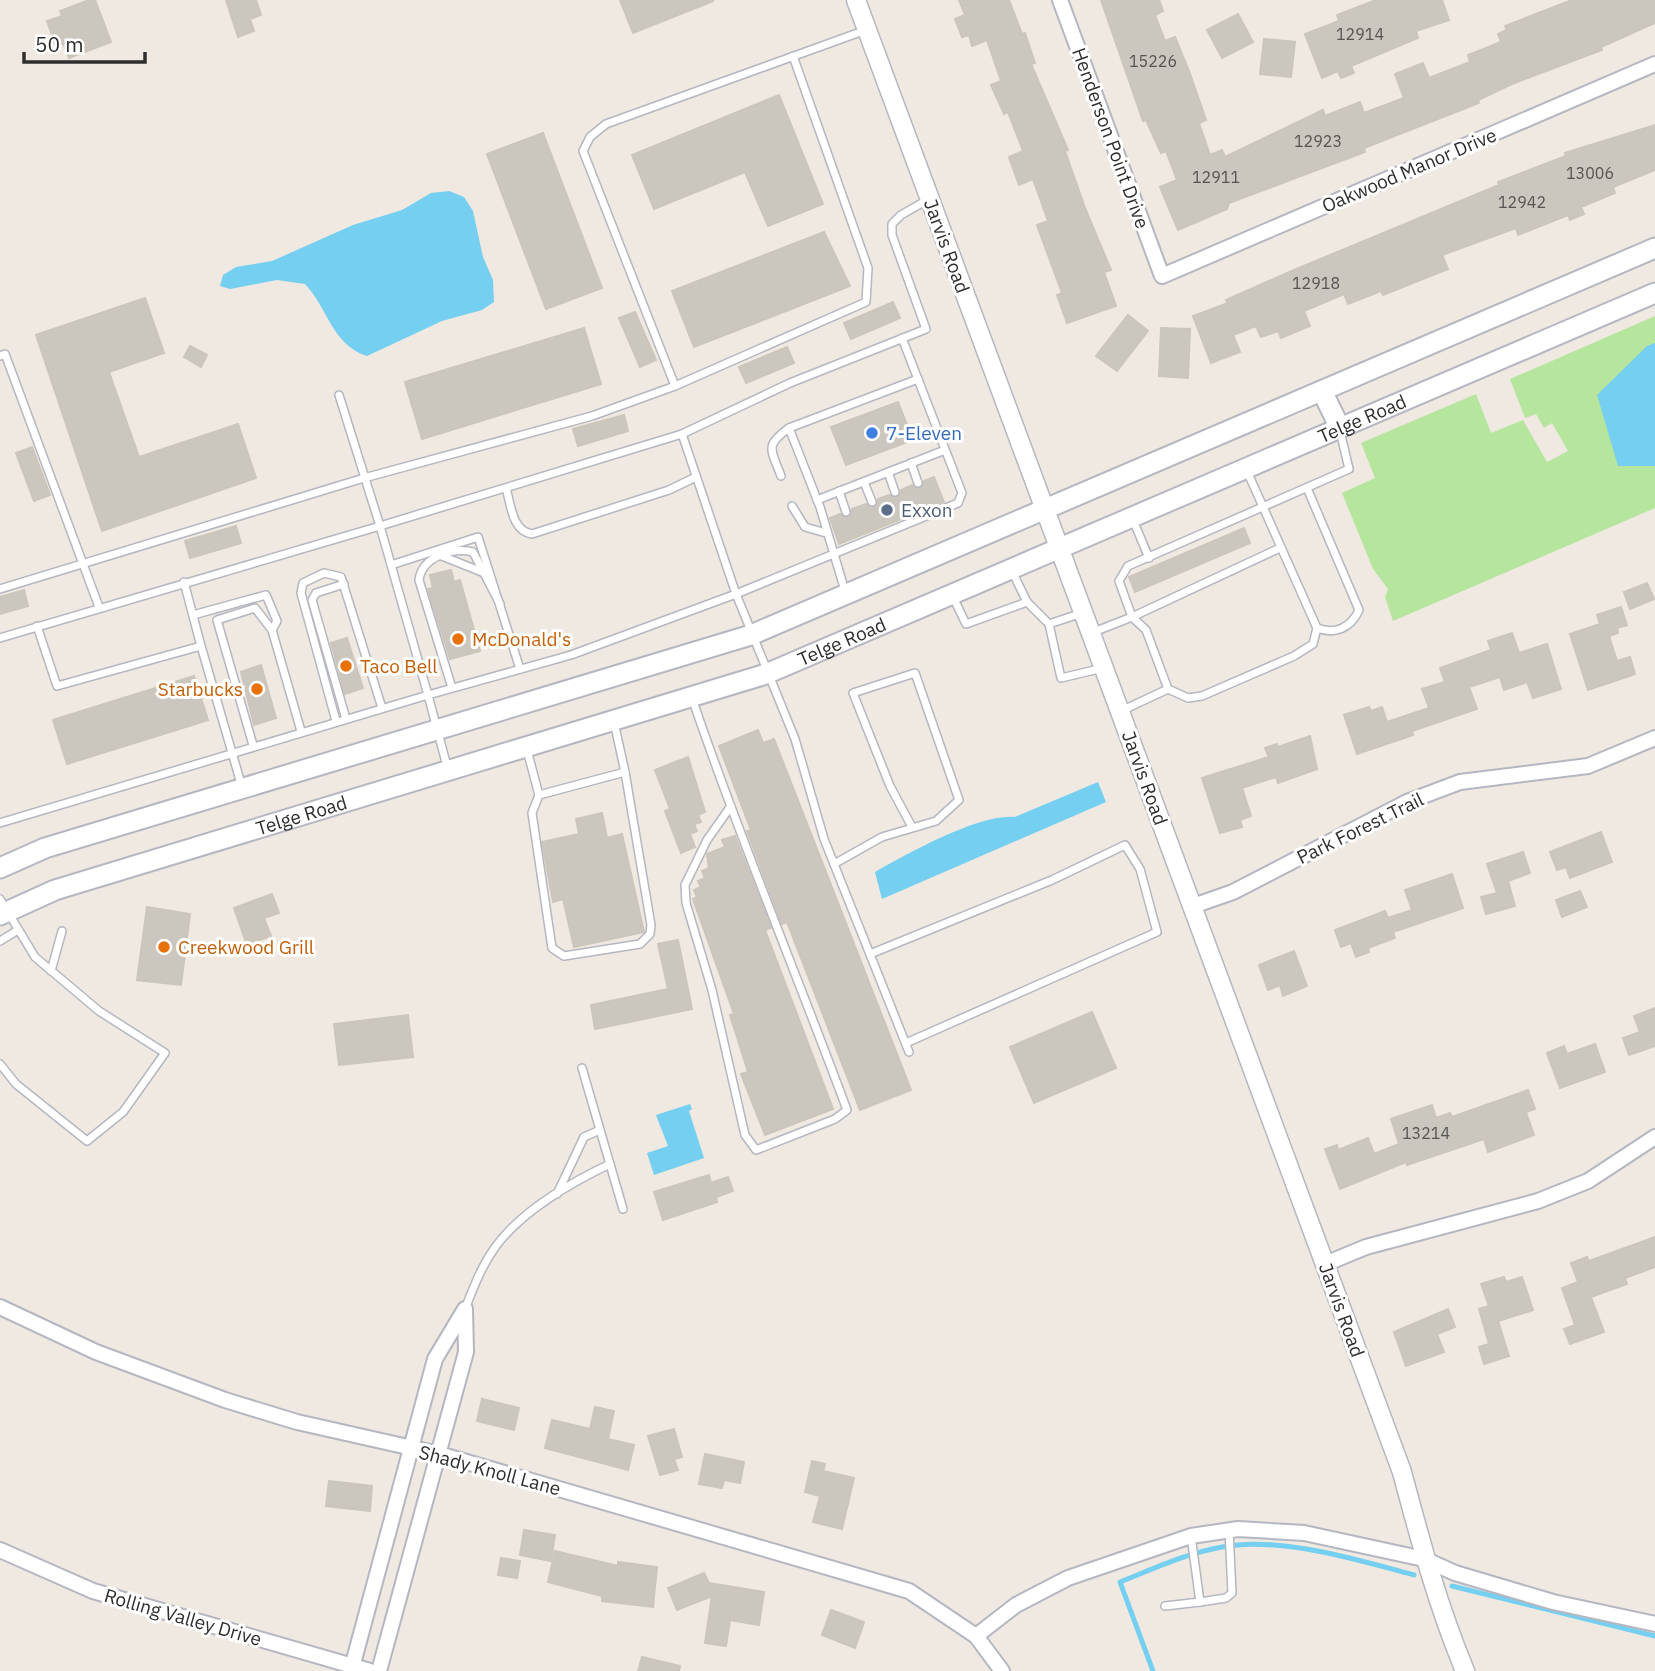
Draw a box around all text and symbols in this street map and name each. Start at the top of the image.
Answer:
scale bar [24,21,145,65]
house number: 12914 [1336,24,1384,44]
text: 50 m [35,30,84,58]
street label: Henderson Point Drive [1067,44,1155,232]
house number: 15226 [1129,51,1177,71]
street label: Oakwood Manor Drive [1318,122,1500,218]
house number: 12923 [1294,131,1342,151]
house number: 13006 [1566,163,1614,183]
house number: 12911 [1192,167,1240,187]
house number: 12942 [1498,192,1546,212]
street label: Jarvis Road [919,196,975,296]
house number: 12918 [1292,273,1340,293]
street label: Telge Road [1314,389,1410,448]
place label: 7-Eleven [886,421,962,445]
marker: 7-Eleven [864,425,880,441]
place label: Exxon [901,498,953,522]
marker: Exxon [879,502,895,518]
street label: Telge Road [794,612,890,671]
place label: McDonald's [472,627,571,651]
marker: McDonald's [450,631,466,647]
place label: Taco Bell [360,654,437,678]
marker: Taco Bell [338,658,354,674]
place label: Starbucks [158,677,243,701]
marker: Starbucks [249,681,265,697]
street label: Jarvis Road [1117,728,1173,828]
street label: Park Forest Trail [1293,787,1427,869]
street label: Telge Road [253,790,350,840]
place label: Creekwood Grill [178,935,314,959]
marker: Creekwood Grill [156,939,172,955]
house number: 13214 [1402,1123,1450,1143]
street label: Jarvis Road [1314,1260,1370,1360]
street label: Shady Knoll Lane [416,1440,564,1500]
street label: Rolling Valley Drive [102,1583,264,1651]

